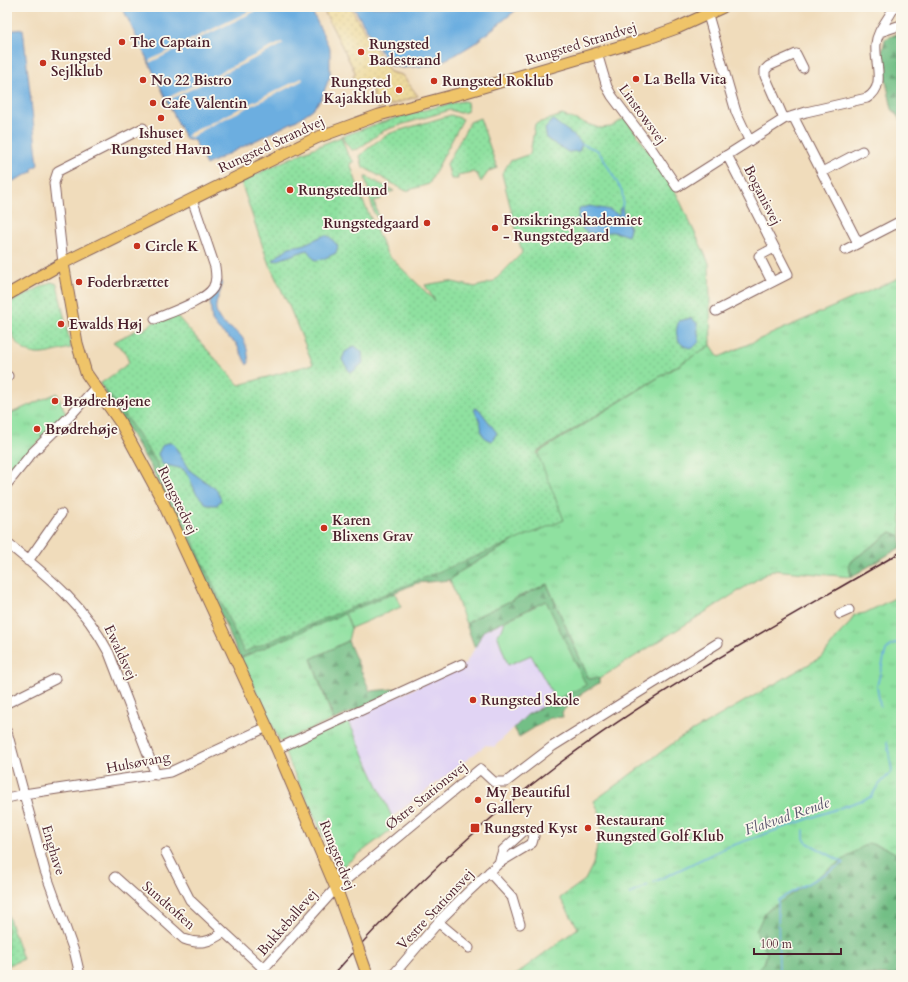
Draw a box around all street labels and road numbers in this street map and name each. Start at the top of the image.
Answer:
street label: Rungsted Strandvej [523,18,639,69]
street label: Linstowsvej [614,80,671,148]
street label: Rungsted Strandvej [215,111,327,177]
street label: Boganisvej [739,162,786,228]
street label: Rungstedvej [153,463,202,537]
street label: Ewaldsvej [99,621,142,683]
street label: Hulsøvang [105,747,172,778]
street label: Østre Stationsvej [382,757,471,834]
street label: Rungstedvej [315,818,360,893]
street label: Enghave [37,823,70,878]
street label: Vestre Stationsvej [393,865,478,954]
street label: Sundtoften [138,877,199,934]
street label: Bukkeballevej [253,885,322,960]

